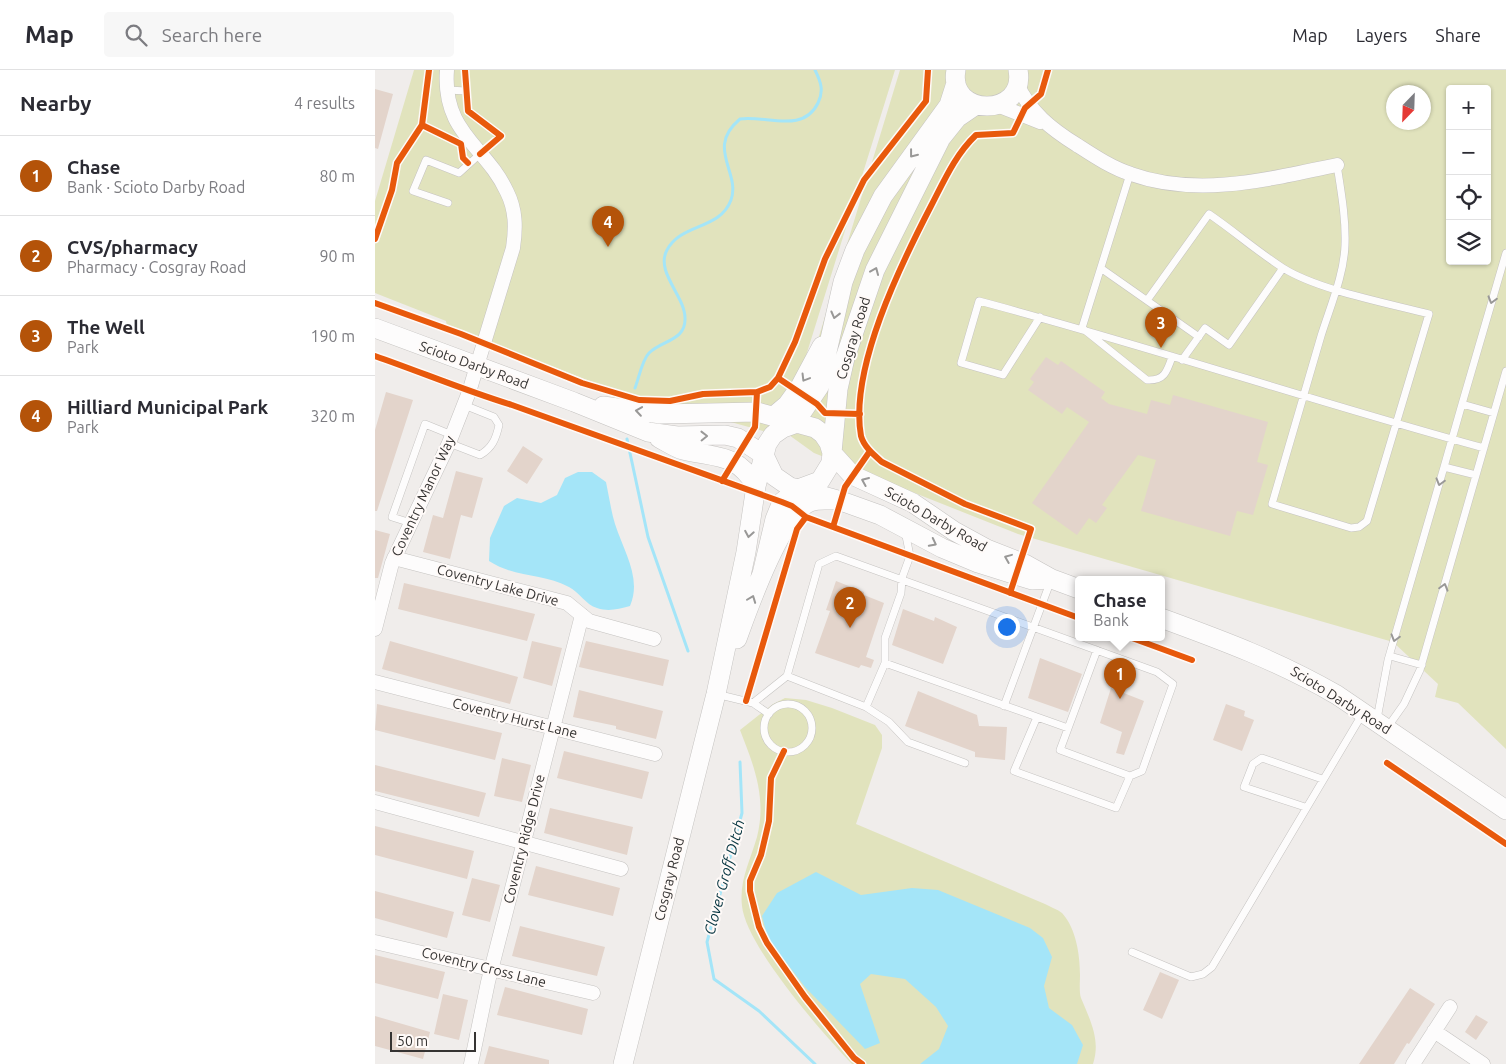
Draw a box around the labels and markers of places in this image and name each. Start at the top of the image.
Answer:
pin: 4 [592,206,624,247]
pin: 3 [1145,307,1177,348]
pin: 2 [834,587,866,628]
pin: 1 [1104,658,1136,699]

